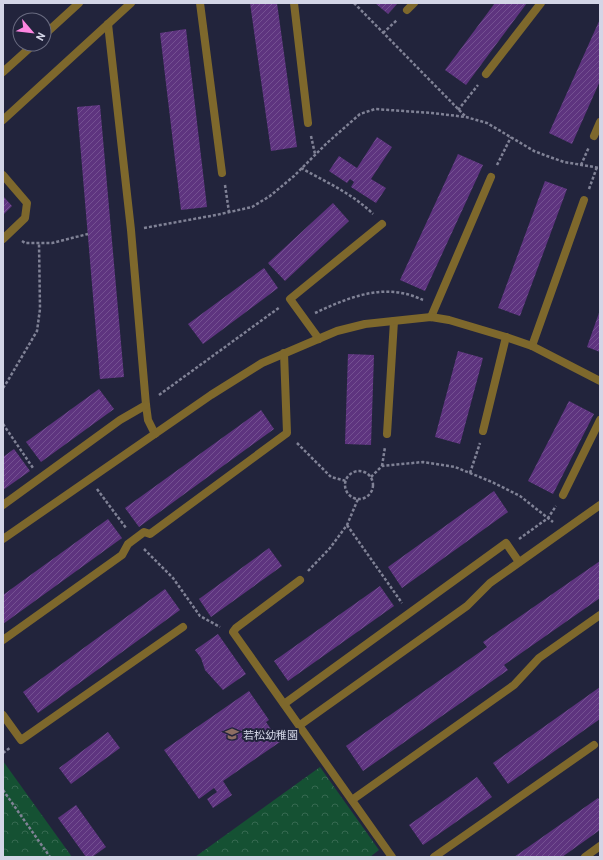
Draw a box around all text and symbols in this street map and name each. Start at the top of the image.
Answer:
north arrow [12,12,52,52]
text: N [34,31,49,43]
school or university icon: 若松幼稚園 [224,726,240,742]
place label: 若松幼稚園 [243,728,298,741]

